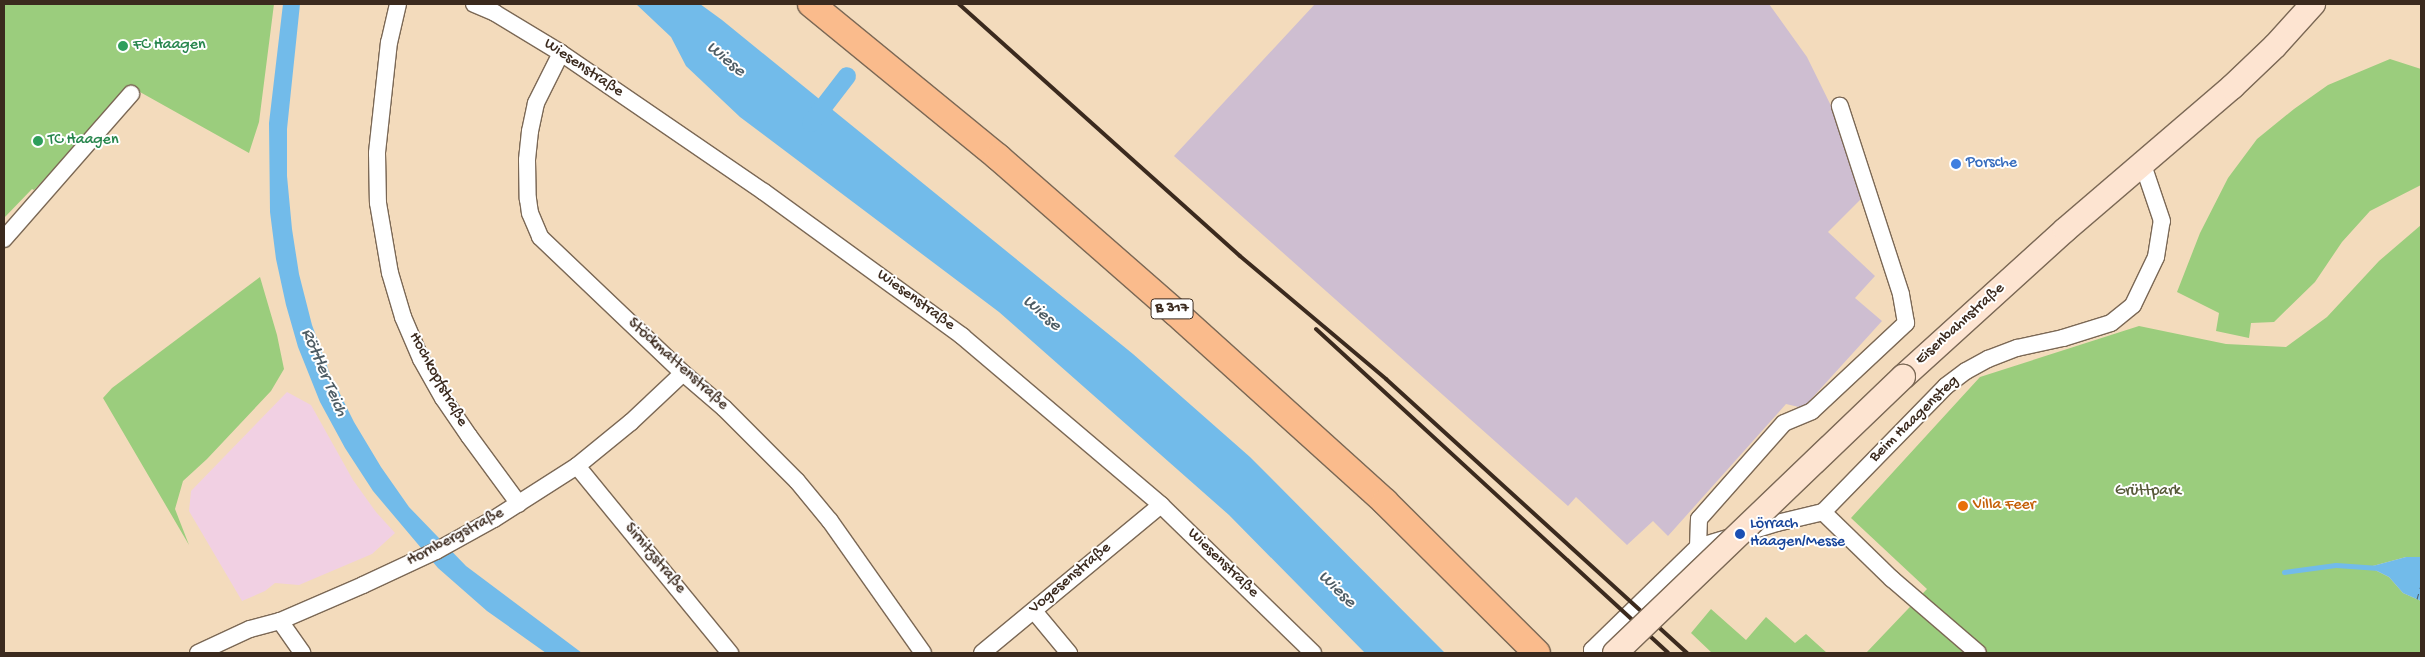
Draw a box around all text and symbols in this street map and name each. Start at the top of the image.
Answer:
street label: Wiesenstraße [539,35,627,103]
place label: FC Haagen [133,36,206,56]
water label: Wiese [701,37,749,83]
marker: FC Haagen [117,40,129,52]
place label: TC Haagen [48,131,118,151]
marker: TC Haagen [32,135,44,147]
place label: Porsche [1966,154,2017,174]
marker: Porsche [1950,158,1962,170]
street label: Wiesenstraße [872,266,958,336]
street label: Eisenbahnstraße [1912,280,2010,370]
water label: Wiese [1017,291,1065,337]
road number: B 317 [1150,296,1194,322]
street label: Stöckmattenstraße [623,315,731,415]
water label: Röttler Teich [295,326,351,420]
street label: Hochkopfstraße [403,330,471,430]
street label: Beim Haagensteg [1866,373,1964,467]
park label: Grüttpark [2115,482,2181,502]
place label: Villa Feer [1973,496,2035,516]
marker: Villa Feer [1957,500,1969,512]
street label: Hornbergstraße [404,504,508,572]
place label: Lörrach Haagen/Messe [1750,515,1845,553]
street label: Sirnitzstraße [619,520,689,598]
street label: Wiesenstraße [1182,525,1262,603]
marker: Lörrach Haagen/Messe [1734,528,1746,540]
street label: Vogesenstraße [1026,539,1116,619]
water label: Wiese [1313,567,1359,613]

